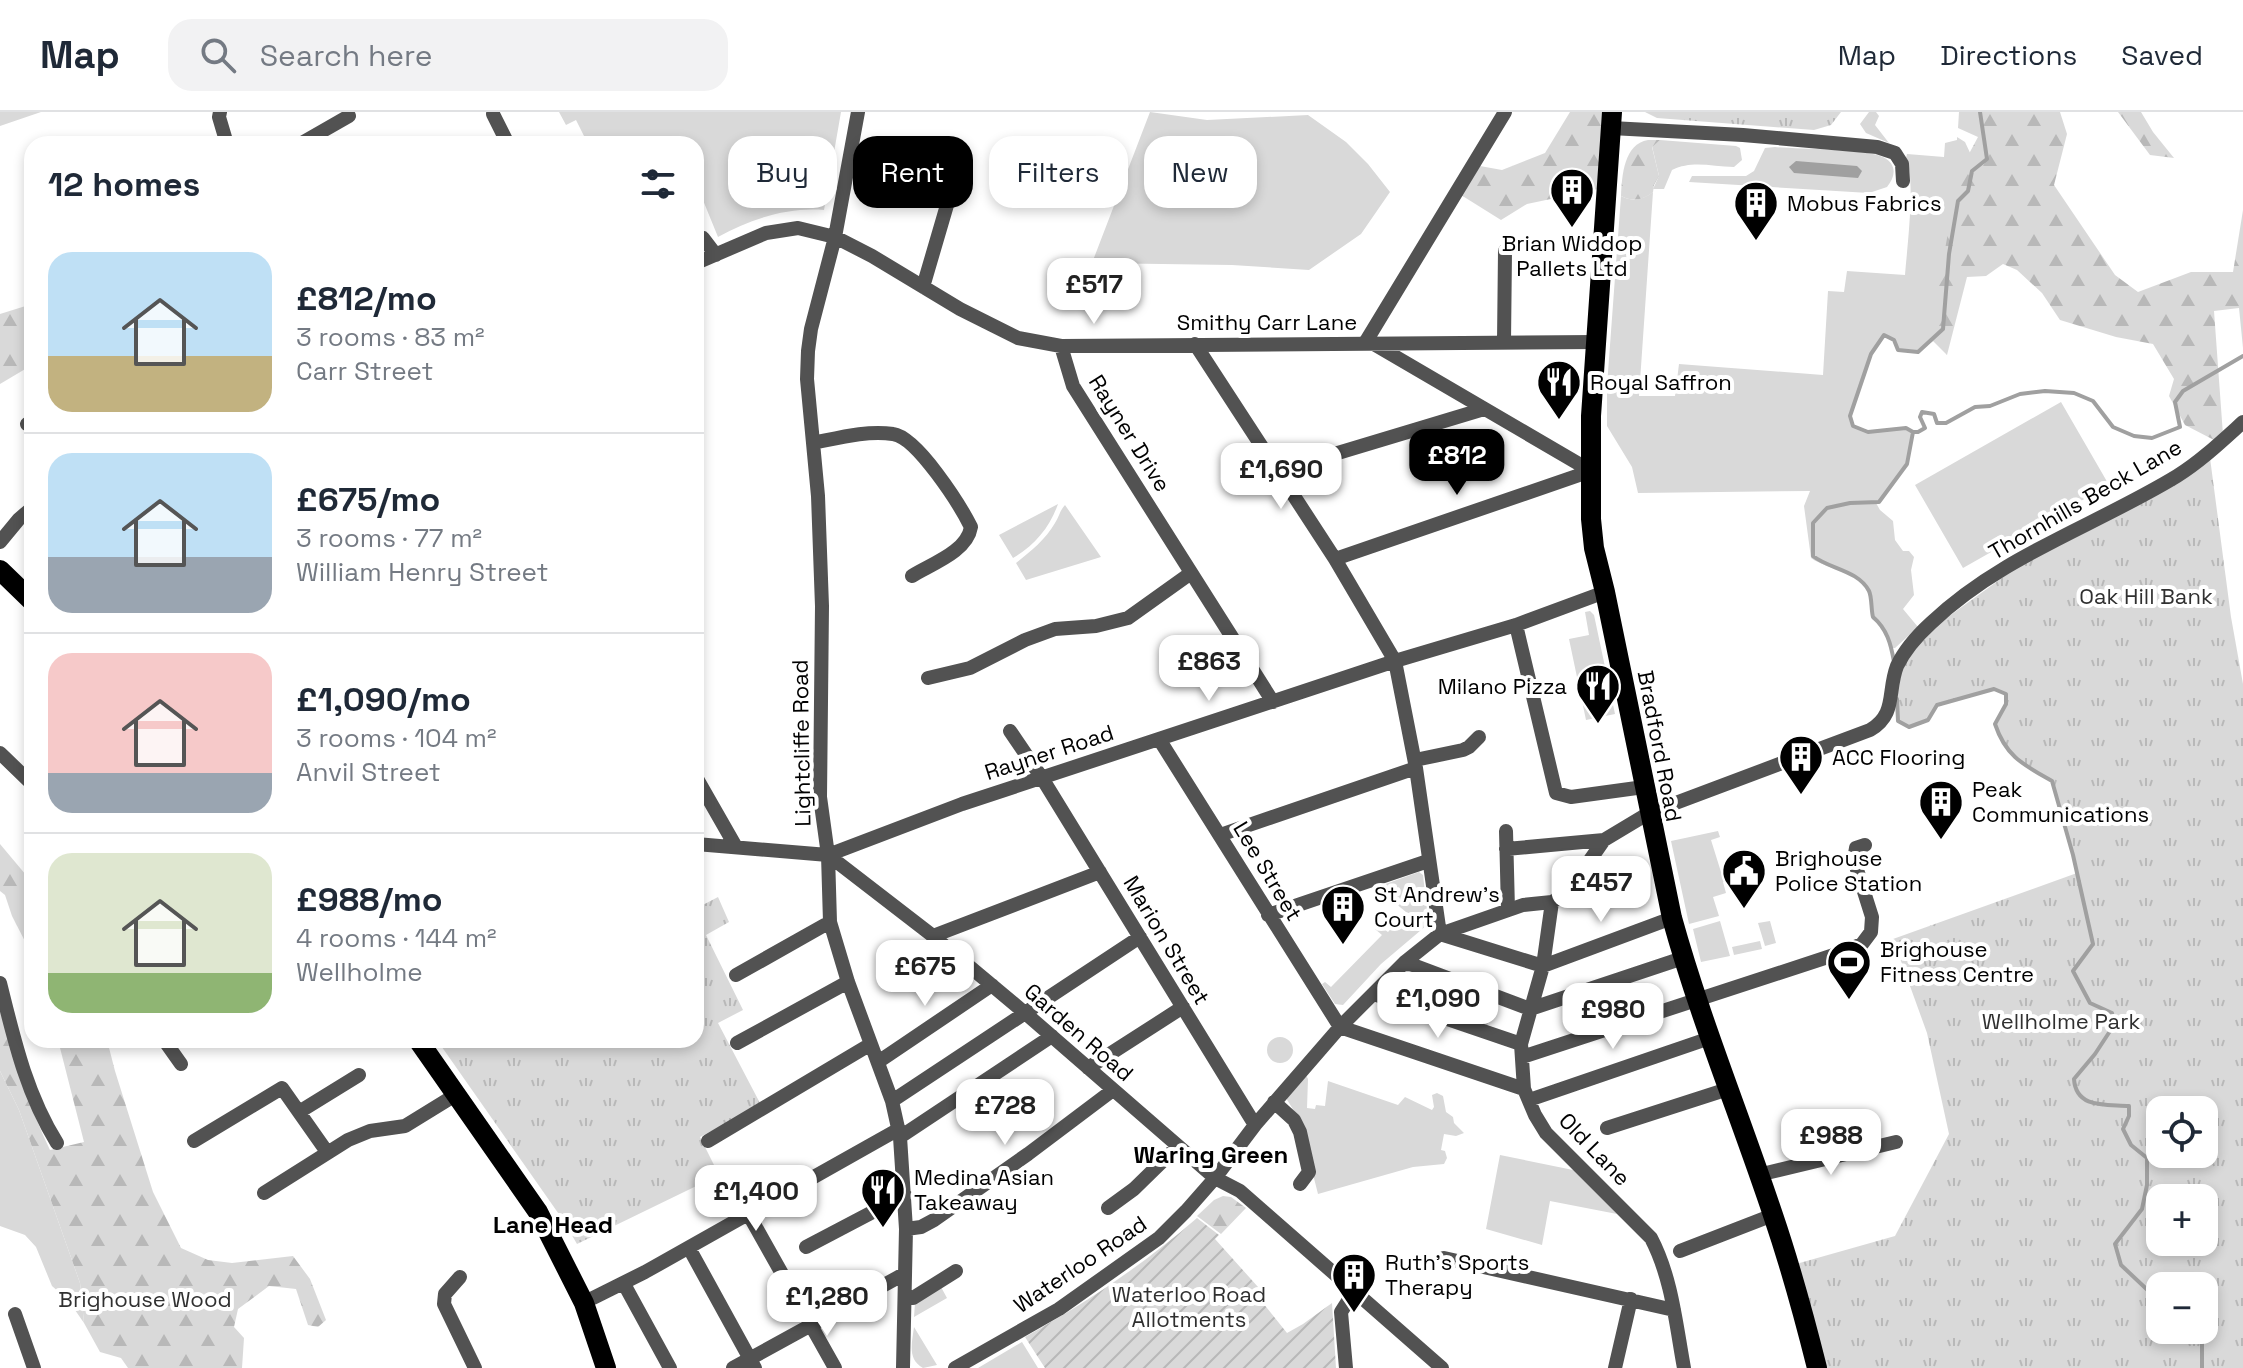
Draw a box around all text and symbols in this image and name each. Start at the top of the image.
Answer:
search box [168,19,728,91]
text: Map [40,31,120,79]
icon: search [196,33,240,77]
text: Search here [260,36,433,75]
text: Map [1838,37,1896,73]
text: Directions [1940,37,2077,73]
text: Saved [2121,37,2203,73]
chip: Buy [728,136,837,208]
chip: Rent [853,136,973,208]
chip: Filters [989,136,1128,208]
chip: New [1144,136,1257,208]
icon: filters [636,162,680,206]
text: 12 homes [48,163,200,206]
building icon: Brian Widdop Pallets Ltd [1548,166,1596,229]
building icon: Mobus Fabrics [1732,179,1780,242]
place label: Mobus Fabrics [1787,189,1941,217]
place label: Brian Widdop Pallets Ltd [1502,229,1642,282]
pin: £517 [1047,258,1141,326]
text: £517 [1065,267,1123,301]
text: £812/mo [296,277,437,320]
icon: home [112,284,208,380]
street label: Smithy Carr Lane [1177,308,1357,336]
text: 3 rooms · 83 m² [296,320,485,354]
text: Carr Street [296,354,433,388]
restaurant icon: Royal Saffron [1535,358,1583,421]
place label: Royal Saffron [1590,368,1732,396]
street label: Rayner Drive [1083,369,1177,497]
pin: £812 [1410,429,1504,497]
street label: Thornhills Beck Lane [1984,432,2186,566]
text: £812 [1427,438,1487,472]
pin: £1,690 [1216,443,1346,511]
text: £1,690 [1239,452,1323,486]
text: £675/mo [296,478,440,521]
icon: home [112,485,208,581]
text: 3 rooms · 77 m² [296,521,482,555]
text: William Henry Street [296,555,548,589]
park label: Oak Hill Bank [2079,582,2213,610]
pin: £863 [1162,635,1256,703]
text: £863 [1177,644,1241,678]
street label: Lightcliffe Road [786,659,816,827]
restaurant icon: Milano Pizza [1574,662,1622,725]
street label: Bradford Road [1632,668,1688,824]
place label: Milano Pizza [1438,672,1567,700]
text: £1,090/mo [296,678,471,721]
icon: home [112,685,208,781]
street label: Rayner Road [981,718,1117,786]
text: 3 rooms · 104 m² [296,721,497,755]
building icon: ACC Flooring [1777,733,1825,796]
place label: ACC Flooring [1832,743,1965,771]
text: Anvil Street [296,755,441,789]
place label: Peak Communications [1972,775,2149,828]
building icon: Peak Communications [1917,778,1965,841]
street label: Lee Street [1227,816,1309,926]
place label: Brighouse Police Station [1775,844,1922,897]
public building icon: Brighouse Police Station [1720,847,1768,910]
pin: £457 [1554,856,1648,924]
text: £457 [1570,865,1632,899]
street label: Marion Street [1118,871,1216,1009]
text: £988/mo [296,878,443,921]
place label: St Andrew's Court [1374,880,1500,933]
building icon: St Andrew's Court [1319,883,1367,946]
icon: home [112,885,208,981]
text: 4 rooms · 144 m² [296,921,497,955]
place label: Brighouse Fitness Centre [1880,935,2034,988]
sports icon: Brighouse Fitness Centre [1825,938,1873,1001]
pin: £675 [878,940,972,1008]
text: £675 [894,949,956,983]
text: Wellholme [296,955,423,989]
pin: £1,090 [1373,972,1503,1040]
street label: Garden Road [1019,977,1139,1087]
text: £1,090 [1395,981,1481,1015]
pin: £980 [1566,983,1660,1051]
text: £980 [1580,992,1646,1026]
park label: Wellholme Park [1982,1007,2140,1035]
pin: £728 [958,1079,1052,1147]
text: £728 [974,1088,1036,1122]
map controls [2146,1096,2218,1344]
button: locate [2146,1096,2218,1168]
street label: Old Lane [1553,1107,1637,1191]
pin: £988 [1784,1109,1878,1177]
text: £988 [1799,1118,1863,1152]
district label: Waring Green [1134,1139,1288,1170]
place label: Medina Asian Takeaway [914,1163,1054,1216]
pin: £1,400 [691,1165,821,1233]
restaurant icon: Medina Asian Takeaway [859,1166,907,1229]
text: £1,400 [713,1174,799,1208]
button: + [2146,1184,2218,1256]
district label: Lane Head [493,1209,613,1240]
street label: Waterloo Road [1008,1209,1152,1319]
place label: Ruth's Sports Therapy [1385,1248,1529,1301]
building icon: Ruth's Sports Therapy [1330,1251,1378,1314]
pin: £1,280 [762,1270,892,1338]
button: − [2146,1272,2218,1344]
text: £1,280 [785,1279,869,1313]
park label: Waterloo Road Allotments [1112,1280,1266,1333]
park label: Brighouse Wood [58,1285,232,1313]

